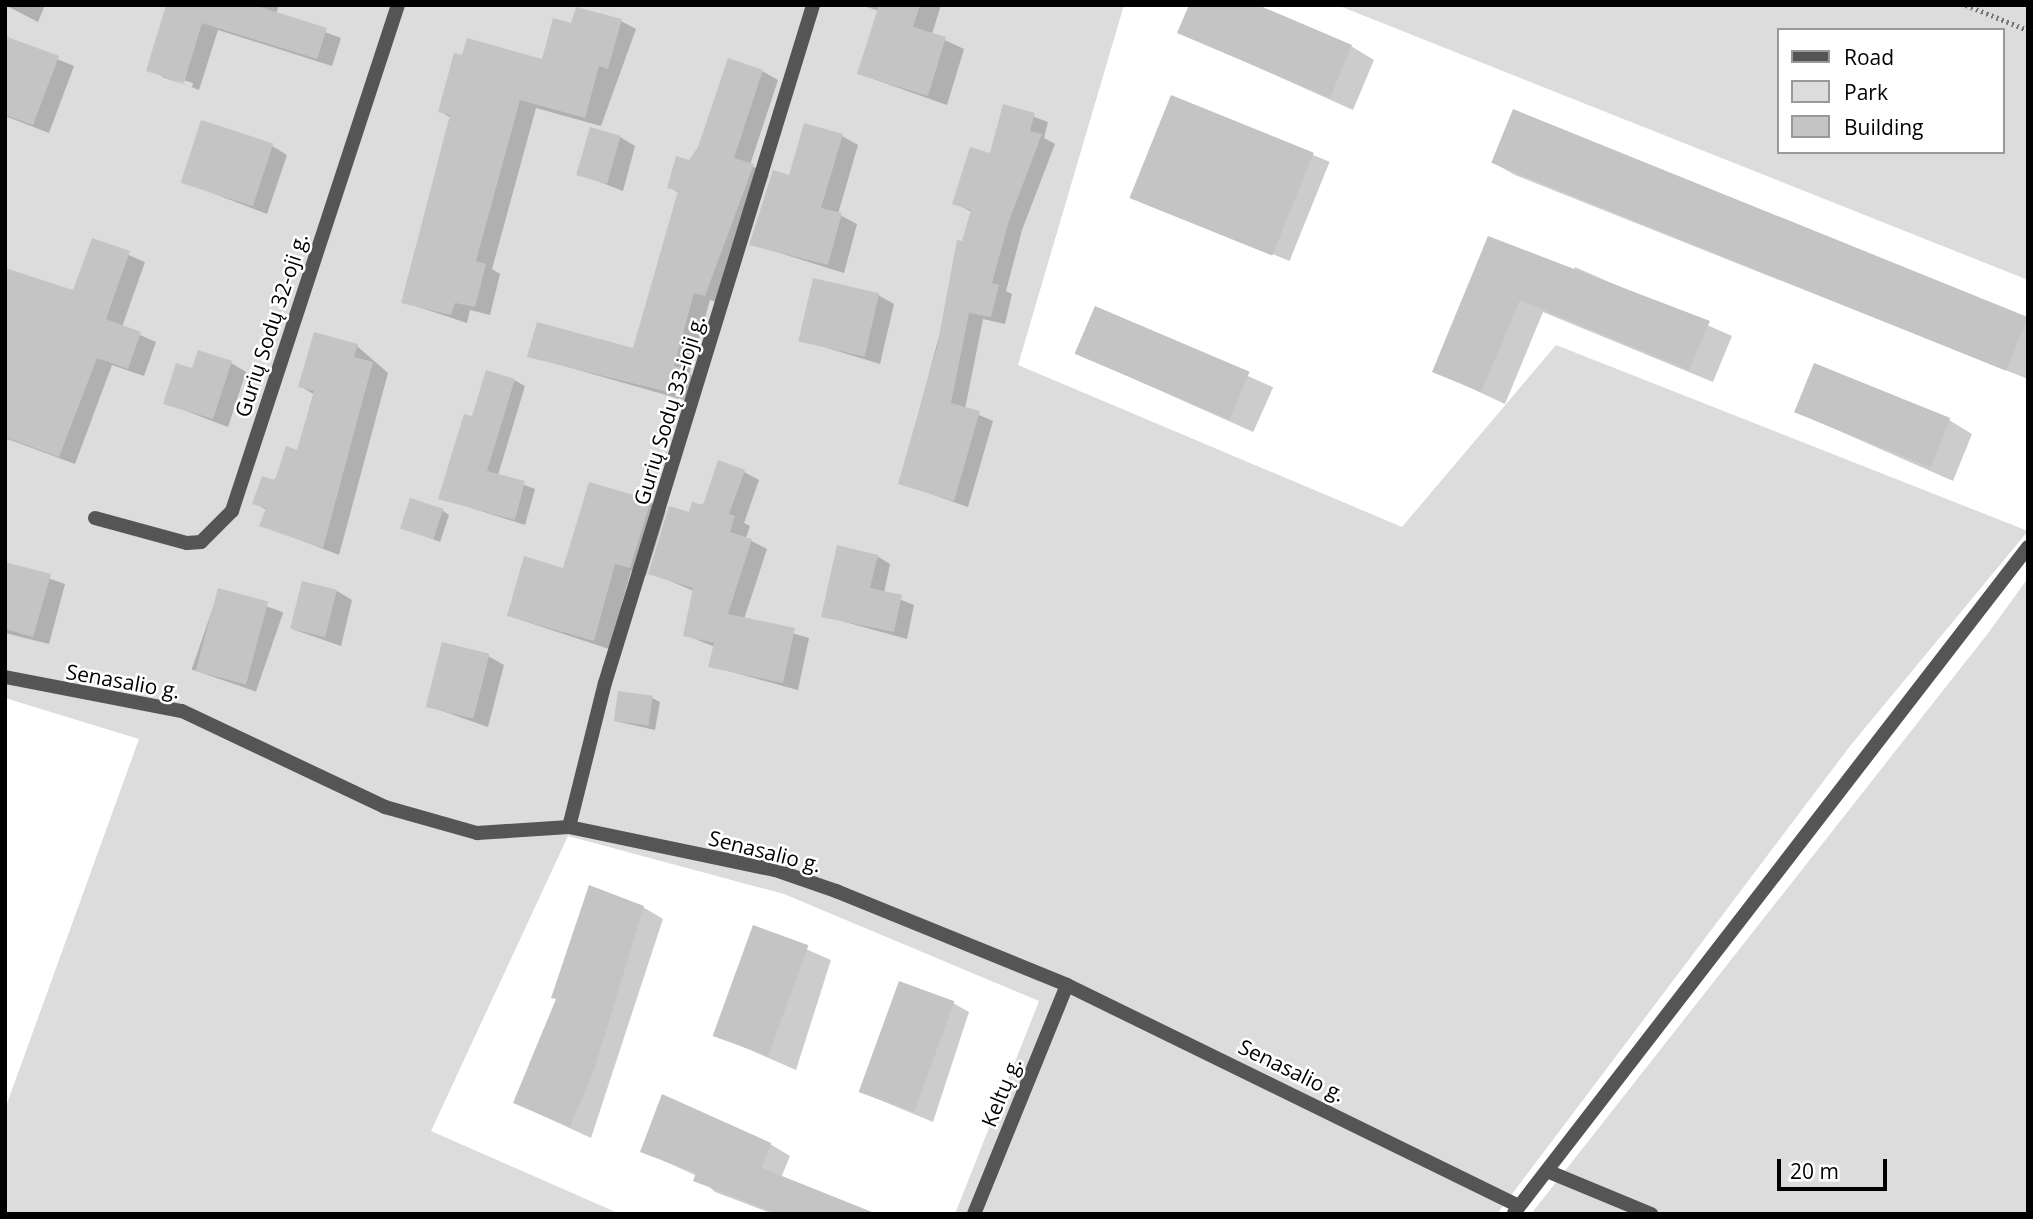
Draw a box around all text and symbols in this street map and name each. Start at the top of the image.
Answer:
legend [1778,28,2005,154]
text: Road [1844,43,1894,71]
text: Park [1844,78,1888,106]
text: Building [1844,113,1923,141]
street label: Gurių Sodų 32-oji g. [229,230,313,420]
street label: Gurių Sodų 33-ioji g. [628,312,710,508]
street label: Senasalio g. [64,659,182,703]
street label: Senasalio g. [706,825,824,877]
street label: Senasalio g. [1235,1033,1349,1107]
street label: Keltų g. [976,1054,1026,1130]
scale bar [1781,1146,1891,1190]
text: 20 m [1790,1157,1839,1185]

